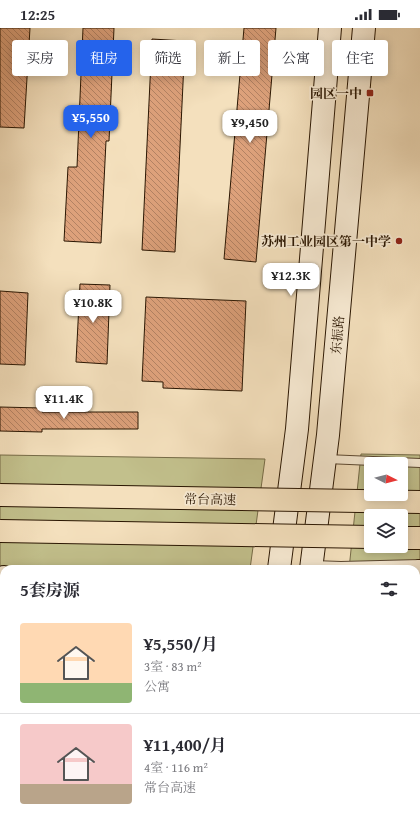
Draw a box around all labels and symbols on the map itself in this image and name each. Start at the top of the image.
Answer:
place label: 园区一中 [310,84,362,103]
marker: 园区一中 [365,88,375,98]
pin: ¥5,550 [58,105,124,139]
pin: ¥9,450 [217,110,283,144]
place label: 苏州工业园区第一中学 [261,232,391,251]
marker: 苏州工业园区第一中学 [394,236,404,246]
pin: ¥12.3K [258,263,324,297]
pin: ¥10.8K [60,290,126,324]
street label: 东振路 [326,315,349,355]
pin: ¥11.4K [31,386,97,420]
north arrow [364,457,408,501]
street label: 常台高速 [184,490,236,509]

